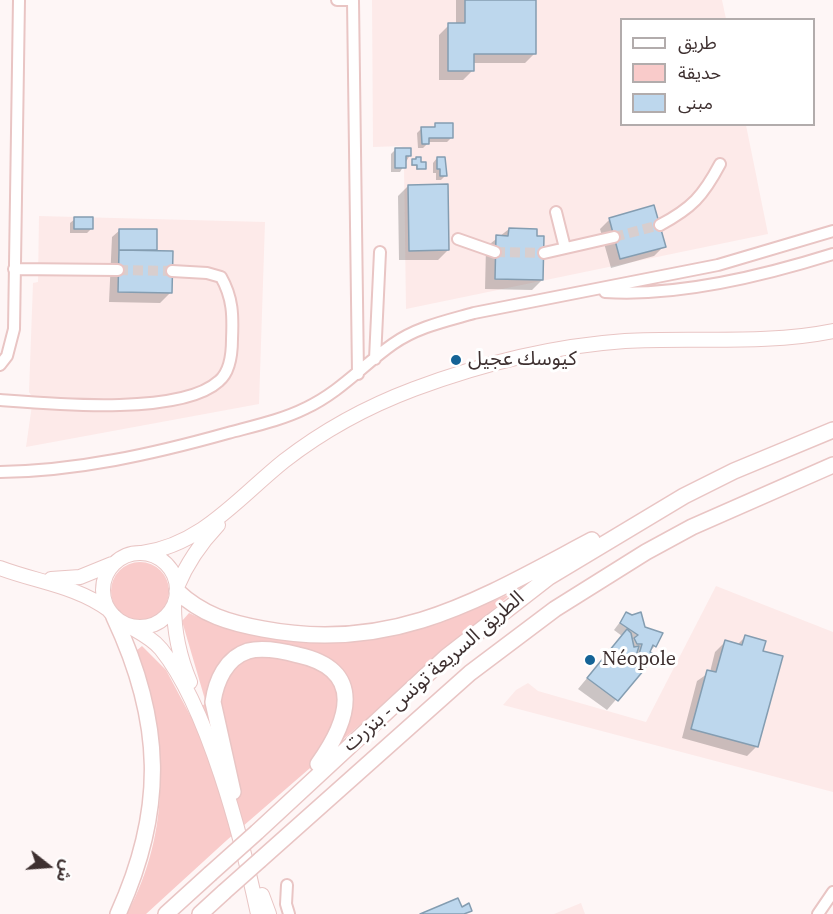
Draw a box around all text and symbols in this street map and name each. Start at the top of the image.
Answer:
legend [620,18,815,126]
text: طريق [678,30,717,55]
text: حديقة [678,60,721,85]
text: مبنى [678,90,713,115]
place label: كيوسك عجيل [468,348,577,372]
marker: كيوسك عجيل [449,353,463,367]
street label: الطريق السريعة تونس - بنزرت [338,587,530,757]
place label: Néopole [602,648,676,672]
marker: Néopole [583,653,597,667]
north arrow [18,836,78,896]
text: ش [51,858,79,885]

